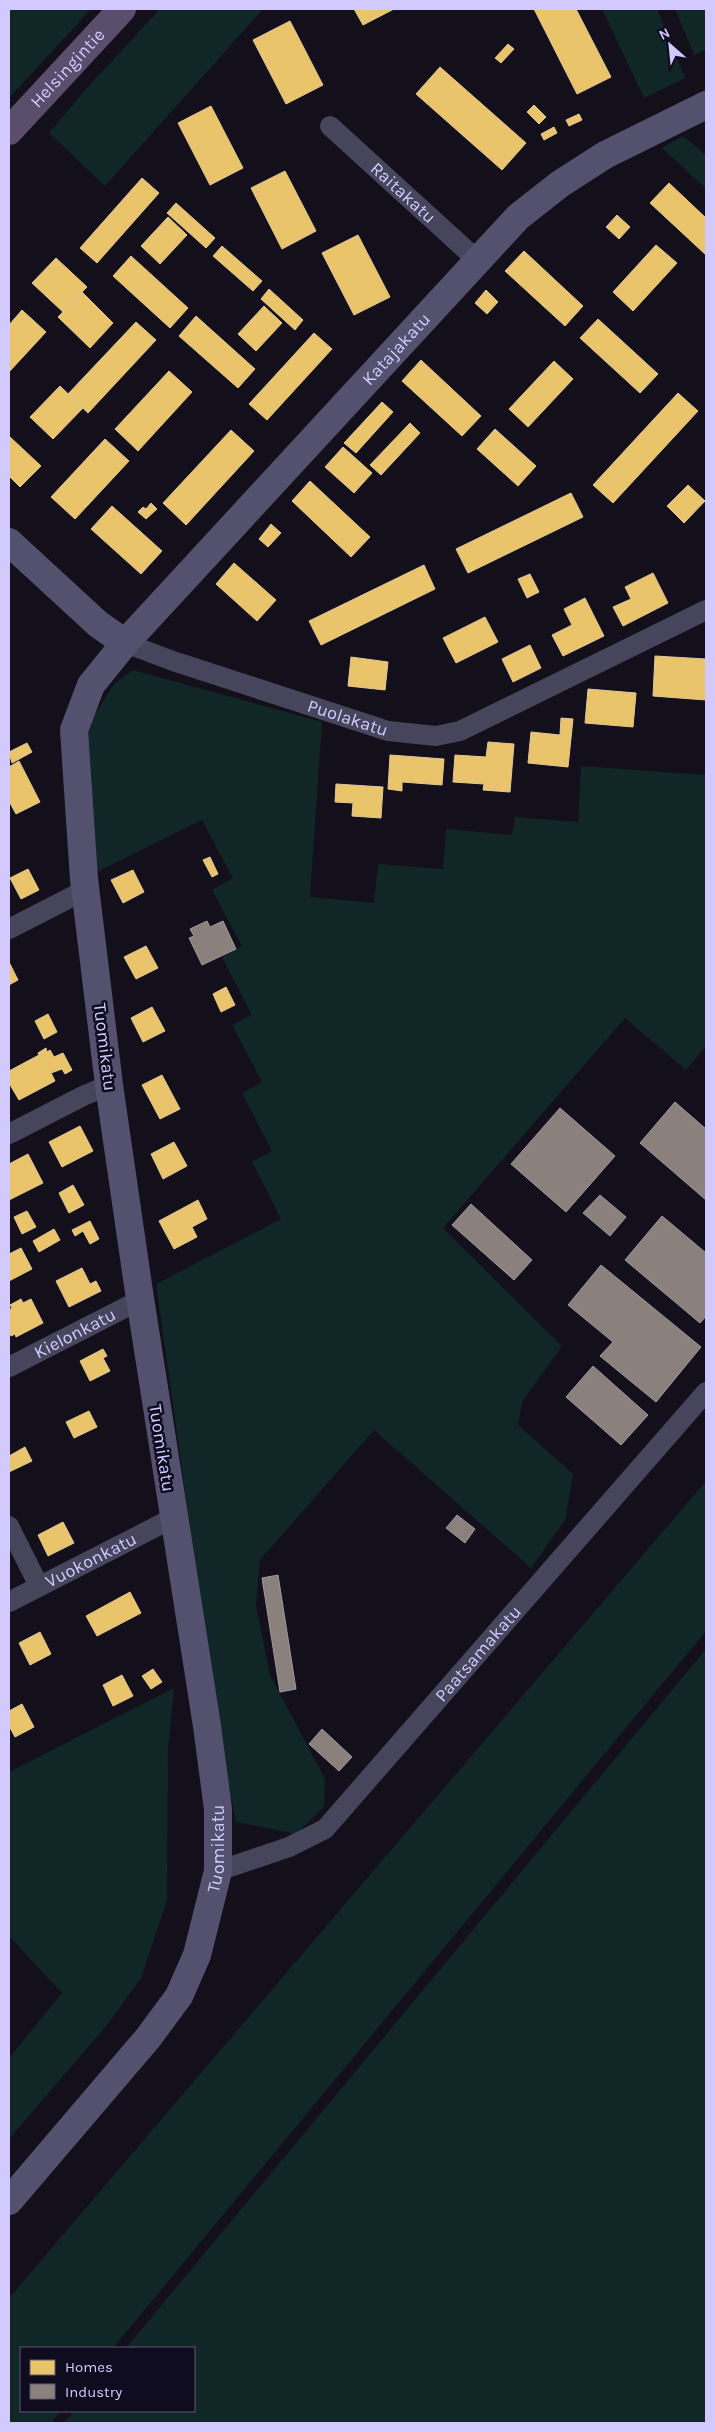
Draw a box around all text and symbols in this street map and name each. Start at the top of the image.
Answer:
north arrow [645,20,695,70]
street label: Helsingintie [25,24,109,112]
text: N [656,24,673,44]
street label: Raitakatu [366,157,440,228]
street label: Katajakatu [357,308,435,390]
street label: Puolakatu [305,695,391,741]
street label: Tuomikatu [89,1002,121,1092]
street label: Kielonkatu [30,1303,120,1363]
street label: Tuomikatu [144,1403,180,1493]
street label: Vuokonkatu [42,1528,140,1593]
street label: Paatsamakatu [430,1601,526,1706]
street label: Tuomikatu [202,1805,229,1895]
legend [20,2347,195,2412]
text: Homes [65,2358,113,2376]
text: Industry [65,2383,122,2401]

